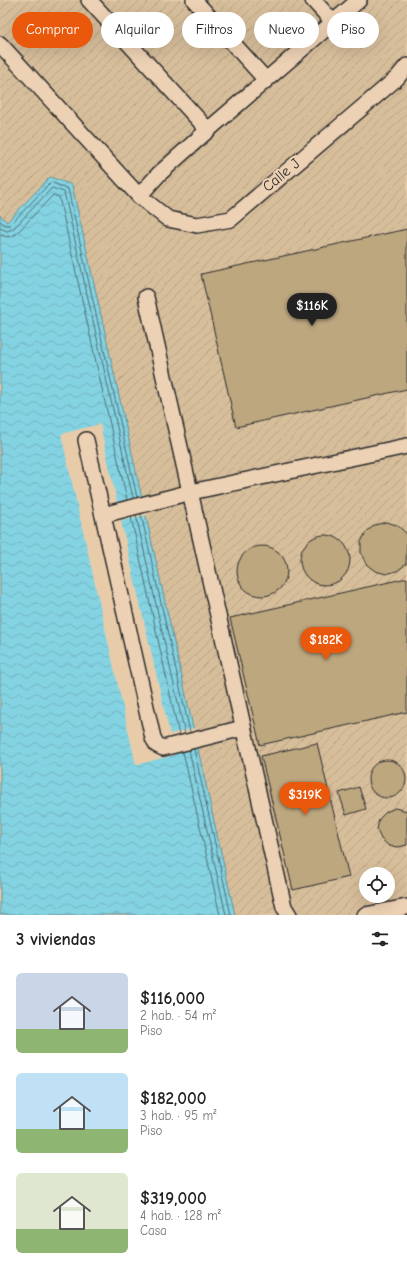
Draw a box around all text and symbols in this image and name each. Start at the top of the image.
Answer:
chip: Comprar [12,12,93,48]
chip: Alquilar [101,12,174,48]
chip: Filtros [182,12,246,48]
chip: Nuevo [254,12,319,48]
chip: Piso [327,12,379,48]
street label: Calle J [259,154,303,196]
pin: $116K [284,293,340,327]
text: $116K [296,298,328,313]
pin: $182K [298,627,354,661]
text: $182K [309,632,343,647]
pin: $319K [277,782,333,816]
text: $319K [288,787,322,802]
map controls [359,867,395,903]
button: locate [359,867,395,903]
icon: filters [369,928,391,950]
text: 3 viviendas [16,930,95,949]
icon: home [48,989,96,1037]
text: $116,000 [140,989,205,1008]
text: 2 hab. · 54 m² [140,1008,216,1023]
text: Piso [140,1023,162,1038]
icon: home [48,1089,96,1137]
text: $182,000 [140,1089,207,1108]
text: 3 hab. · 95 m² [140,1108,216,1123]
text: Piso [140,1123,162,1138]
icon: home [48,1189,96,1237]
text: $319,000 [140,1189,207,1208]
text: 4 hab. · 128 m² [140,1208,221,1223]
text: Casa [140,1223,167,1238]

